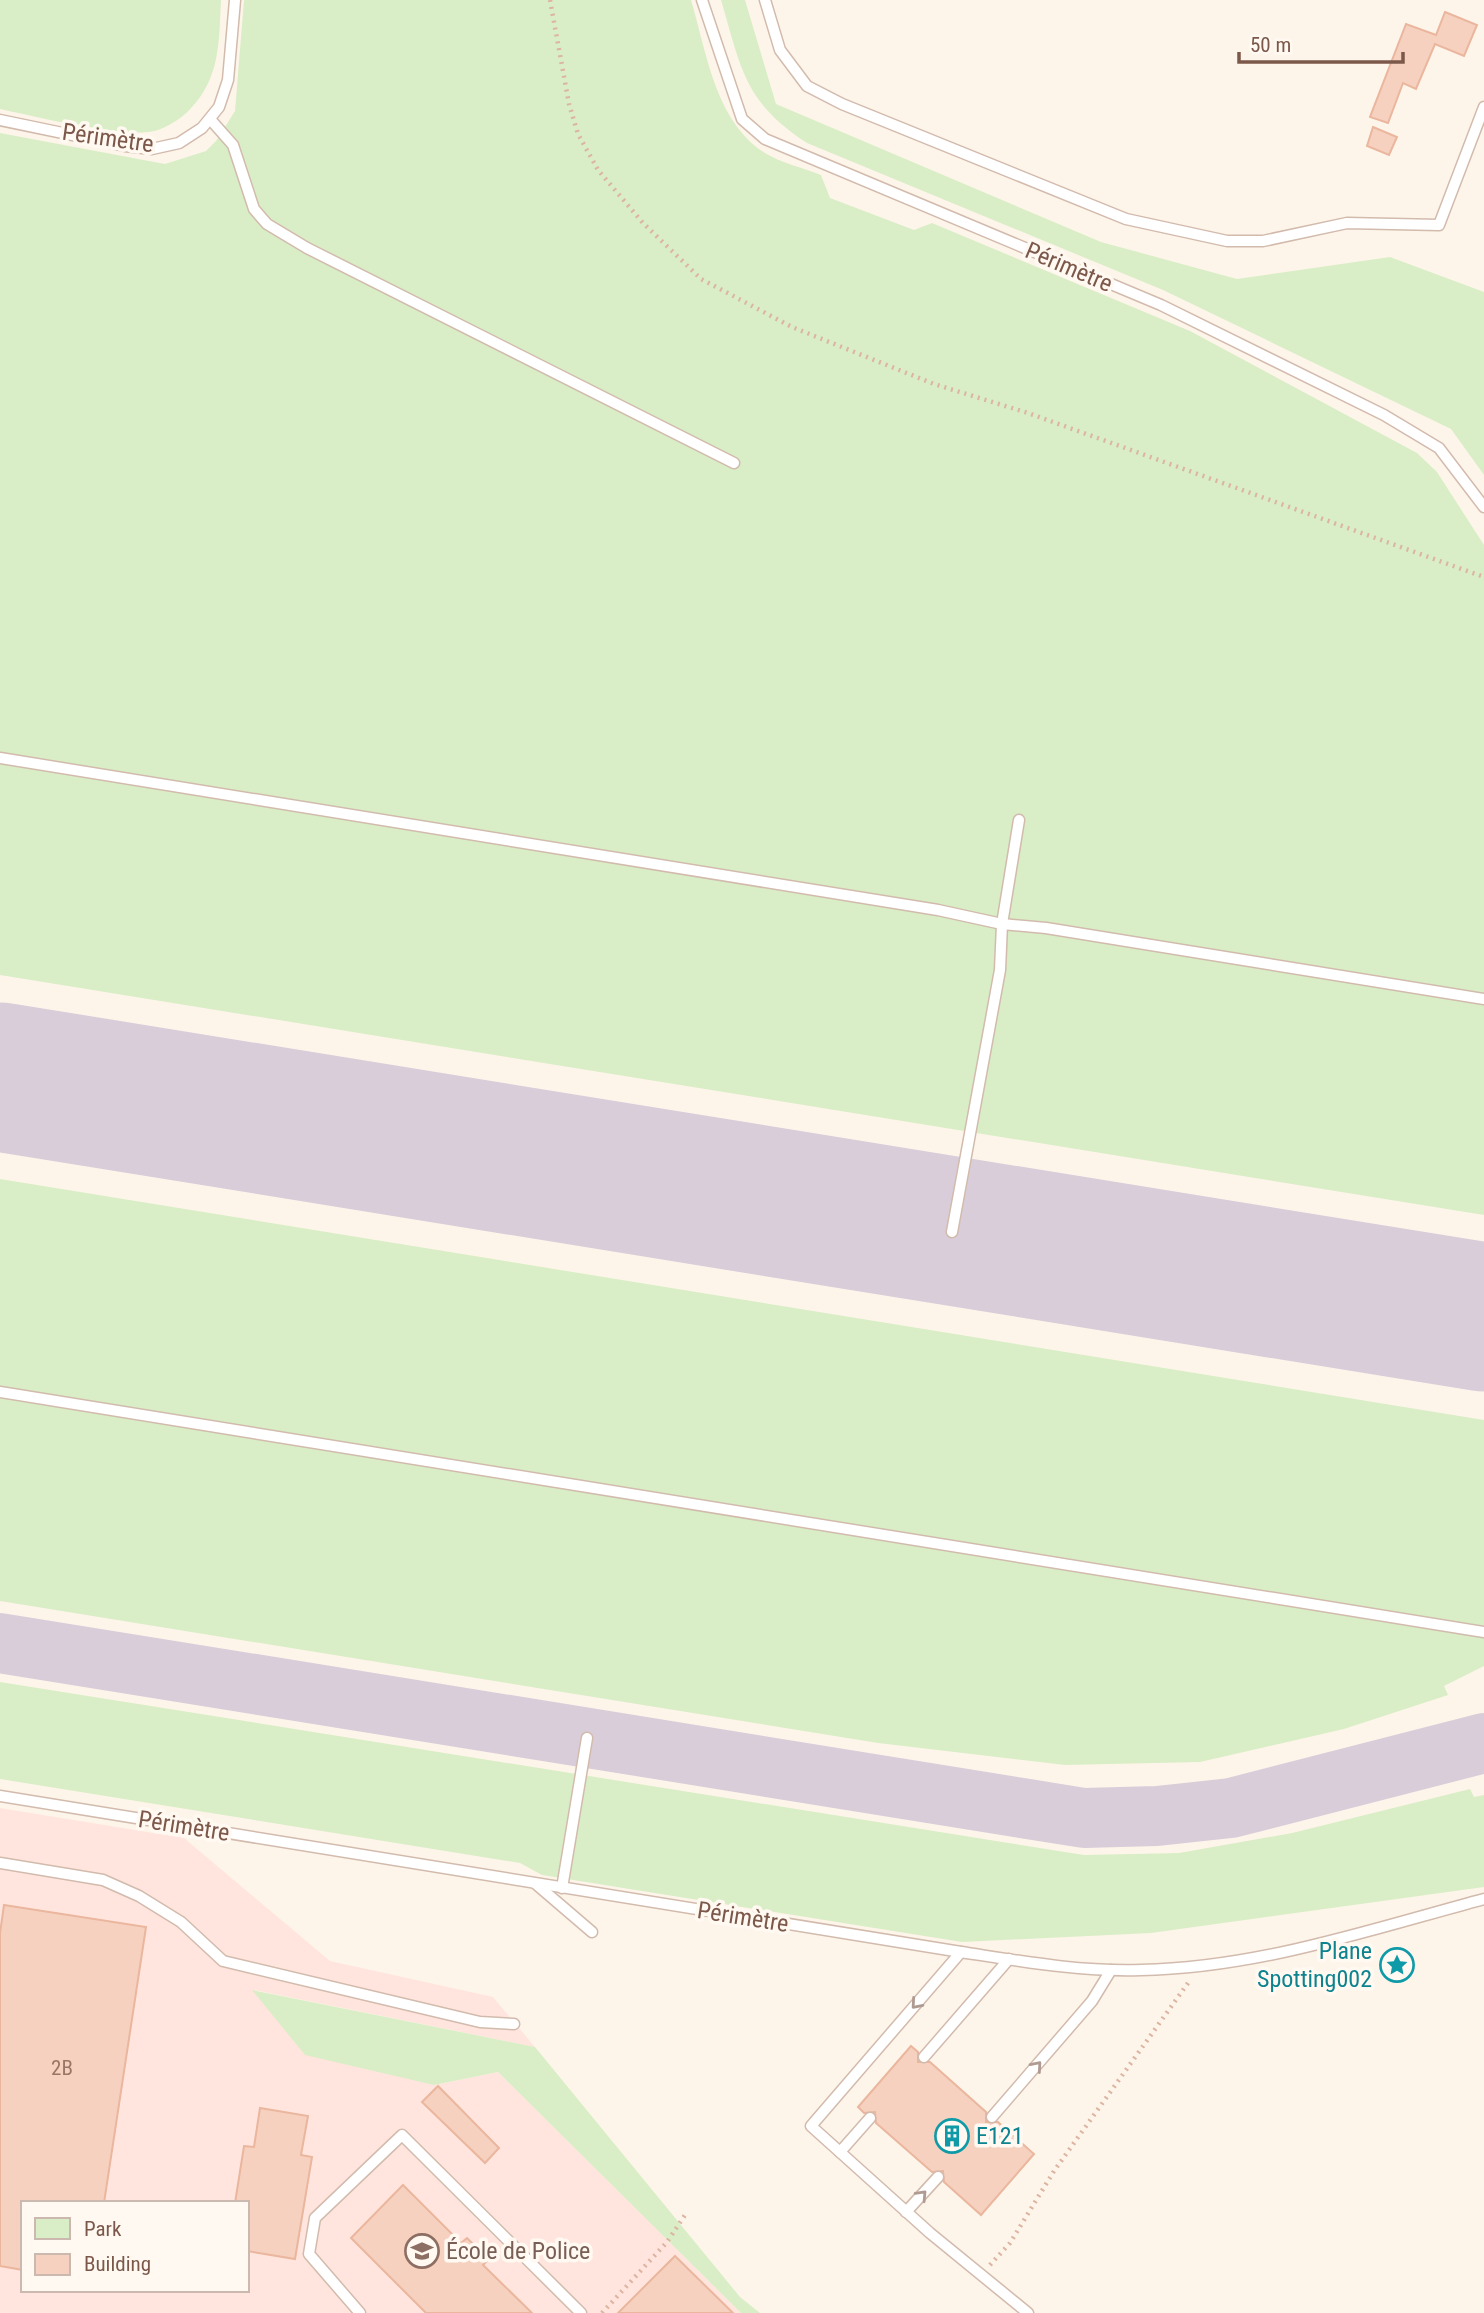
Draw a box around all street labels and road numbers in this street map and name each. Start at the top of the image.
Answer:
street label: Périmètre [61,118,155,158]
street label: Périmètre [1021,236,1117,298]
street label: Périmètre [136,1805,232,1847]
street label: Périmètre [695,1896,791,1938]

